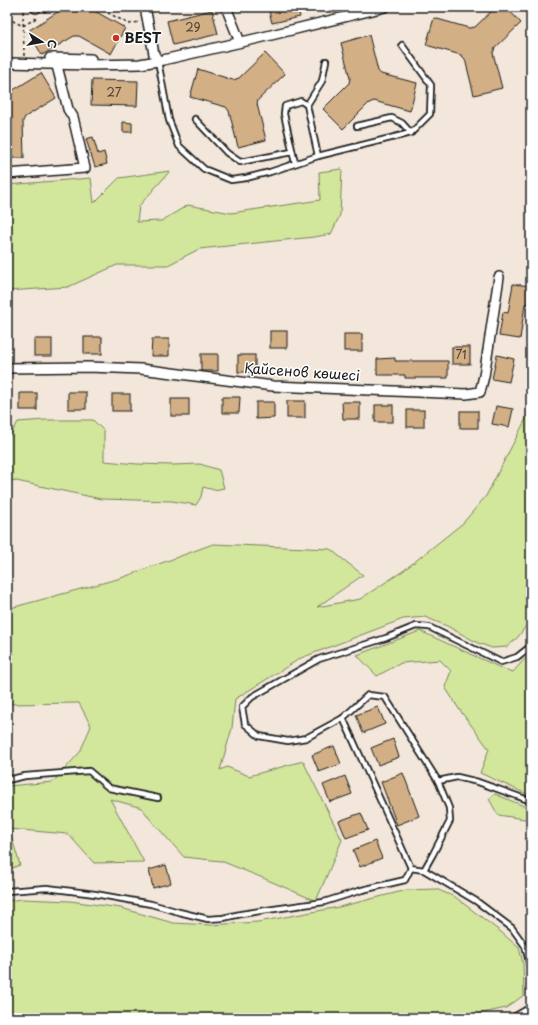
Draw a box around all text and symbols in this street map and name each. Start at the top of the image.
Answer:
house number: 29 [185,18,201,36]
north arrow [22,22,62,62]
place label: BEST [124,27,162,48]
marker: BEST [111,33,121,43]
text: С [43,38,61,50]
house number: 27 [107,83,122,101]
house number: 71 [455,345,467,363]
street label: Қайсенов көшесі [243,357,361,386]

